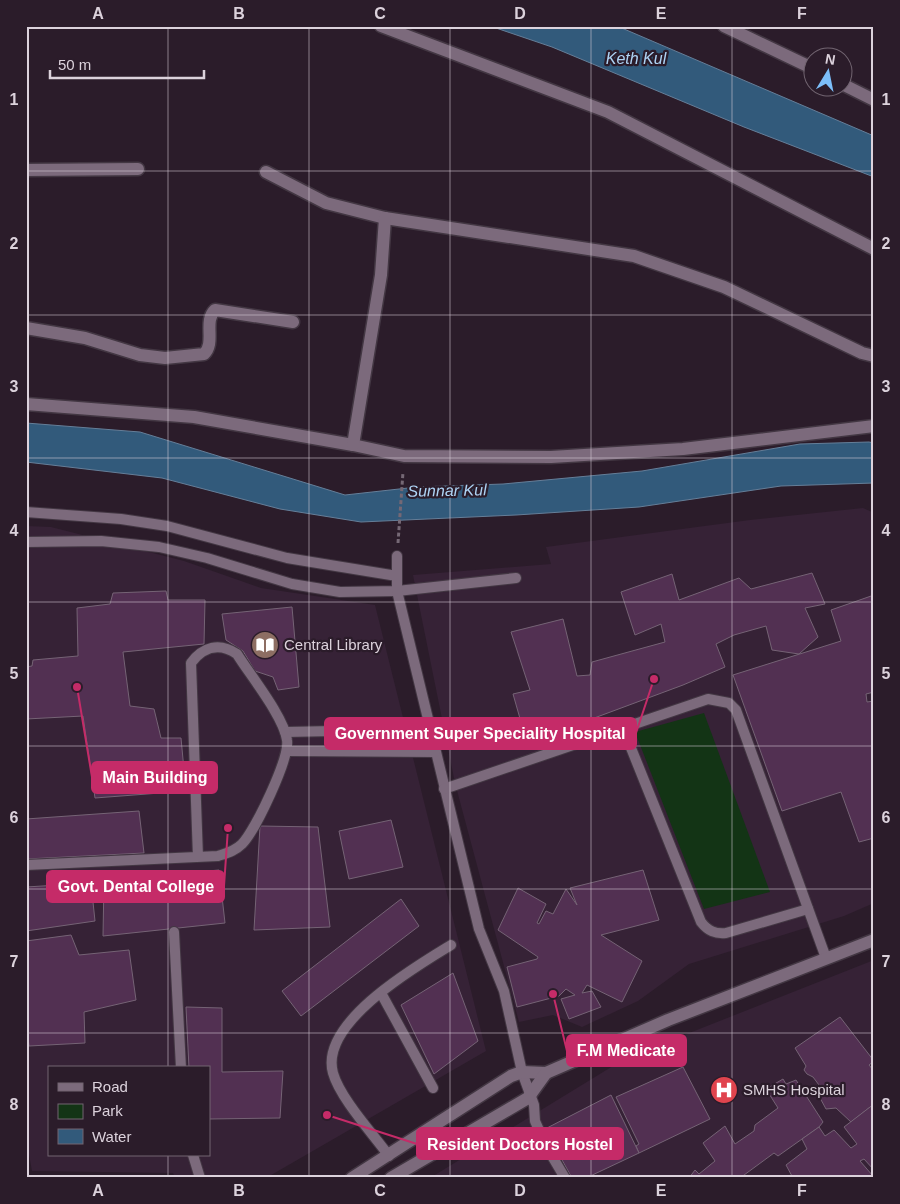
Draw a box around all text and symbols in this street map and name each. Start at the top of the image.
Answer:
text: A [92,5,104,22]
text: B [233,5,245,22]
text: C [374,5,386,22]
text: D [514,5,526,22]
text: E [656,5,667,22]
text: F [797,5,807,22]
scale bar [50,48,204,80]
north arrow [802,48,852,98]
water label: Keth Kul [606,50,667,67]
text: N [824,50,837,68]
text: 50 m [58,56,91,73]
text: 1 [10,91,19,108]
text: 1 [882,91,891,108]
text: 2 [10,235,19,252]
text: 2 [882,235,891,252]
text: 3 [10,378,19,395]
text: 3 [882,378,891,395]
water label: Sunnar Kul [407,481,487,500]
text: 4 [10,522,19,539]
text: 4 [882,522,891,539]
library icon: Central Library [250,630,280,660]
place label: Central Library [284,636,383,653]
text: 5 [10,665,19,682]
text: 5 [882,665,891,682]
callout: Government Super Speciality Hospital [325,718,636,749]
text: Government Super Speciality Hospital [335,725,625,742]
callout: Main Building [92,762,217,793]
text: Main Building [103,769,207,786]
text: 6 [10,809,19,826]
text: 6 [882,809,891,826]
callout: Govt. Dental College [47,871,224,902]
text: Govt. Dental College [58,878,214,895]
text: 7 [10,953,19,970]
text: 7 [882,953,891,970]
callout: F.M Medicate [567,1035,686,1066]
text: F.M Medicate [577,1042,675,1059]
legend [48,1066,210,1156]
hospital icon: SMHS Hospital [709,1075,739,1105]
text: Road [92,1078,128,1095]
place label: SMHS Hospital [743,1081,845,1098]
text: 8 [10,1096,19,1113]
text: 8 [882,1096,891,1113]
text: Park [92,1102,123,1119]
text: Water [92,1128,131,1145]
callout: Resident Doctors Hostel [417,1128,623,1159]
text: Resident Doctors Hostel [427,1136,613,1153]
text: A [92,1182,104,1199]
text: B [233,1182,245,1199]
text: C [374,1182,386,1199]
text: D [514,1182,526,1199]
text: E [656,1182,667,1199]
text: F [797,1182,807,1199]

